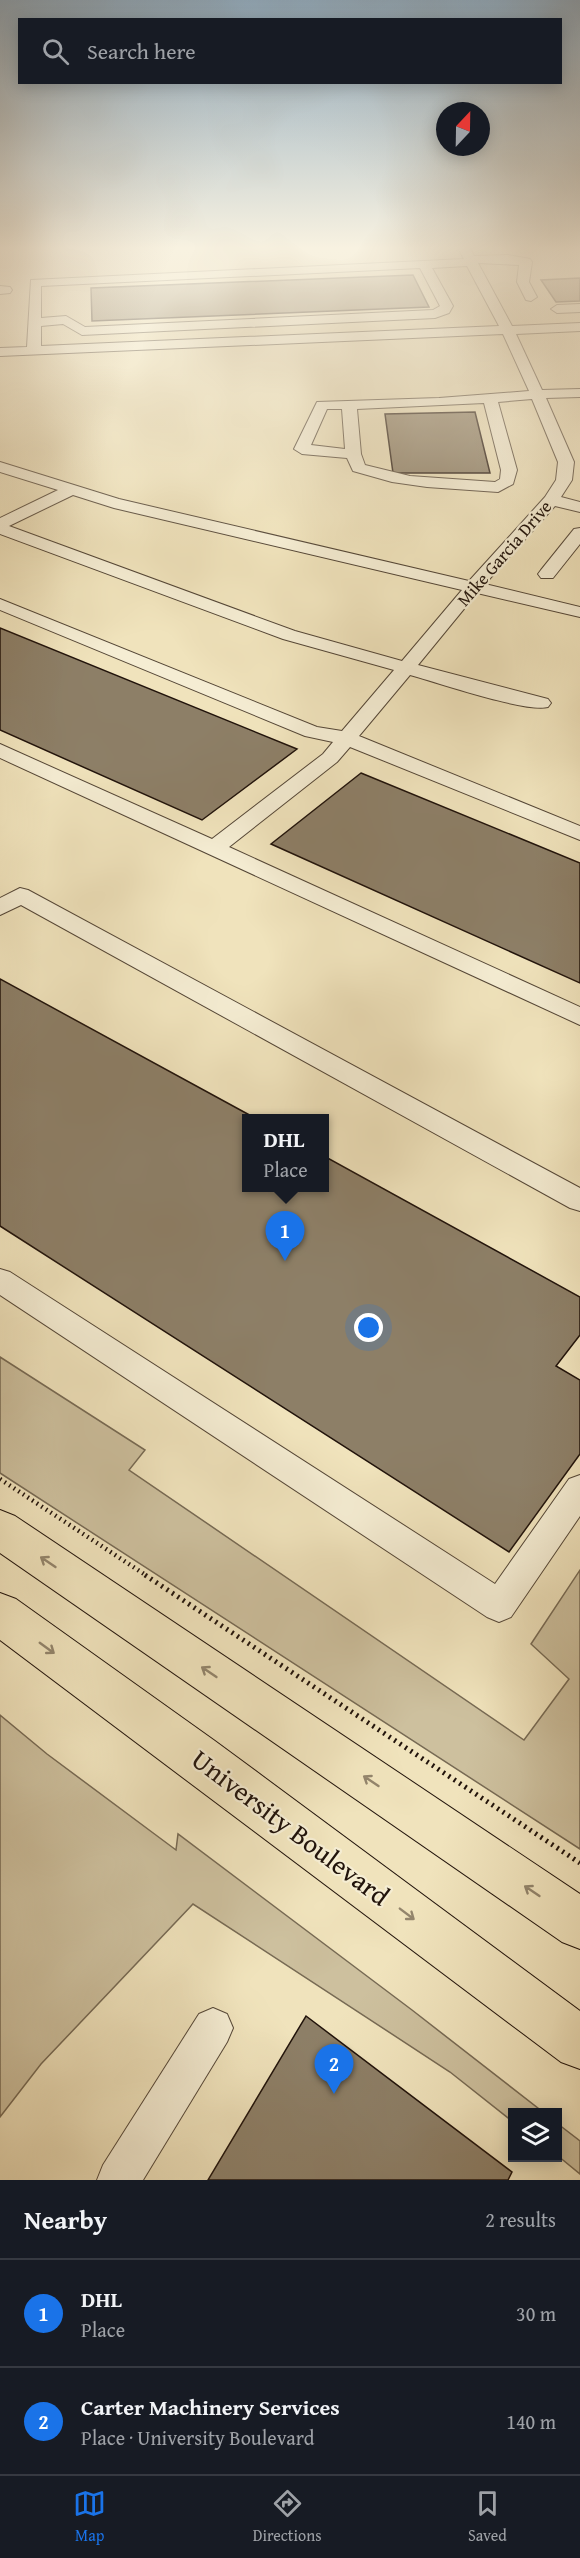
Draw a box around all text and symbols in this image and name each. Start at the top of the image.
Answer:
search box [18,18,562,84]
icon: search [39,35,72,68]
text: Search here [87,35,196,67]
north arrow [436,102,490,156]
street label: Mike Garcia Drive [450,494,558,612]
popup [242,1114,329,1192]
text: DHL [263,1123,304,1155]
text: Place [263,1155,308,1184]
pin: 1 [266,1212,304,1261]
your location [354,1313,383,1342]
one-way arrow [40,1556,57,1568]
one-way arrow [39,1642,55,1654]
one-way arrow [201,1665,218,1678]
street label: University Boulevard [183,1739,399,1915]
one-way arrow [363,1775,379,1787]
one-way arrow [524,1885,540,1897]
one-way arrow [398,1907,414,1920]
pin: 2 [314,2044,354,2094]
map controls [508,2108,562,2162]
button: layers [508,2108,562,2162]
text: Nearby [24,2200,107,2239]
text: 2 results [485,2205,556,2234]
text: DHL [81,2283,122,2315]
text: 1 [38,2299,49,2328]
text: 30 m [516,2299,556,2328]
text: Place [81,2315,125,2344]
text: Carter Machinery Services [81,2391,340,2423]
text: 2 [38,2407,49,2436]
text: 140 m [506,2407,556,2436]
text: Place · University Boulevard [81,2423,314,2452]
tab: Map [73,2487,106,2547]
tab: Directions [253,2487,322,2547]
tab: Saved [468,2487,507,2547]

